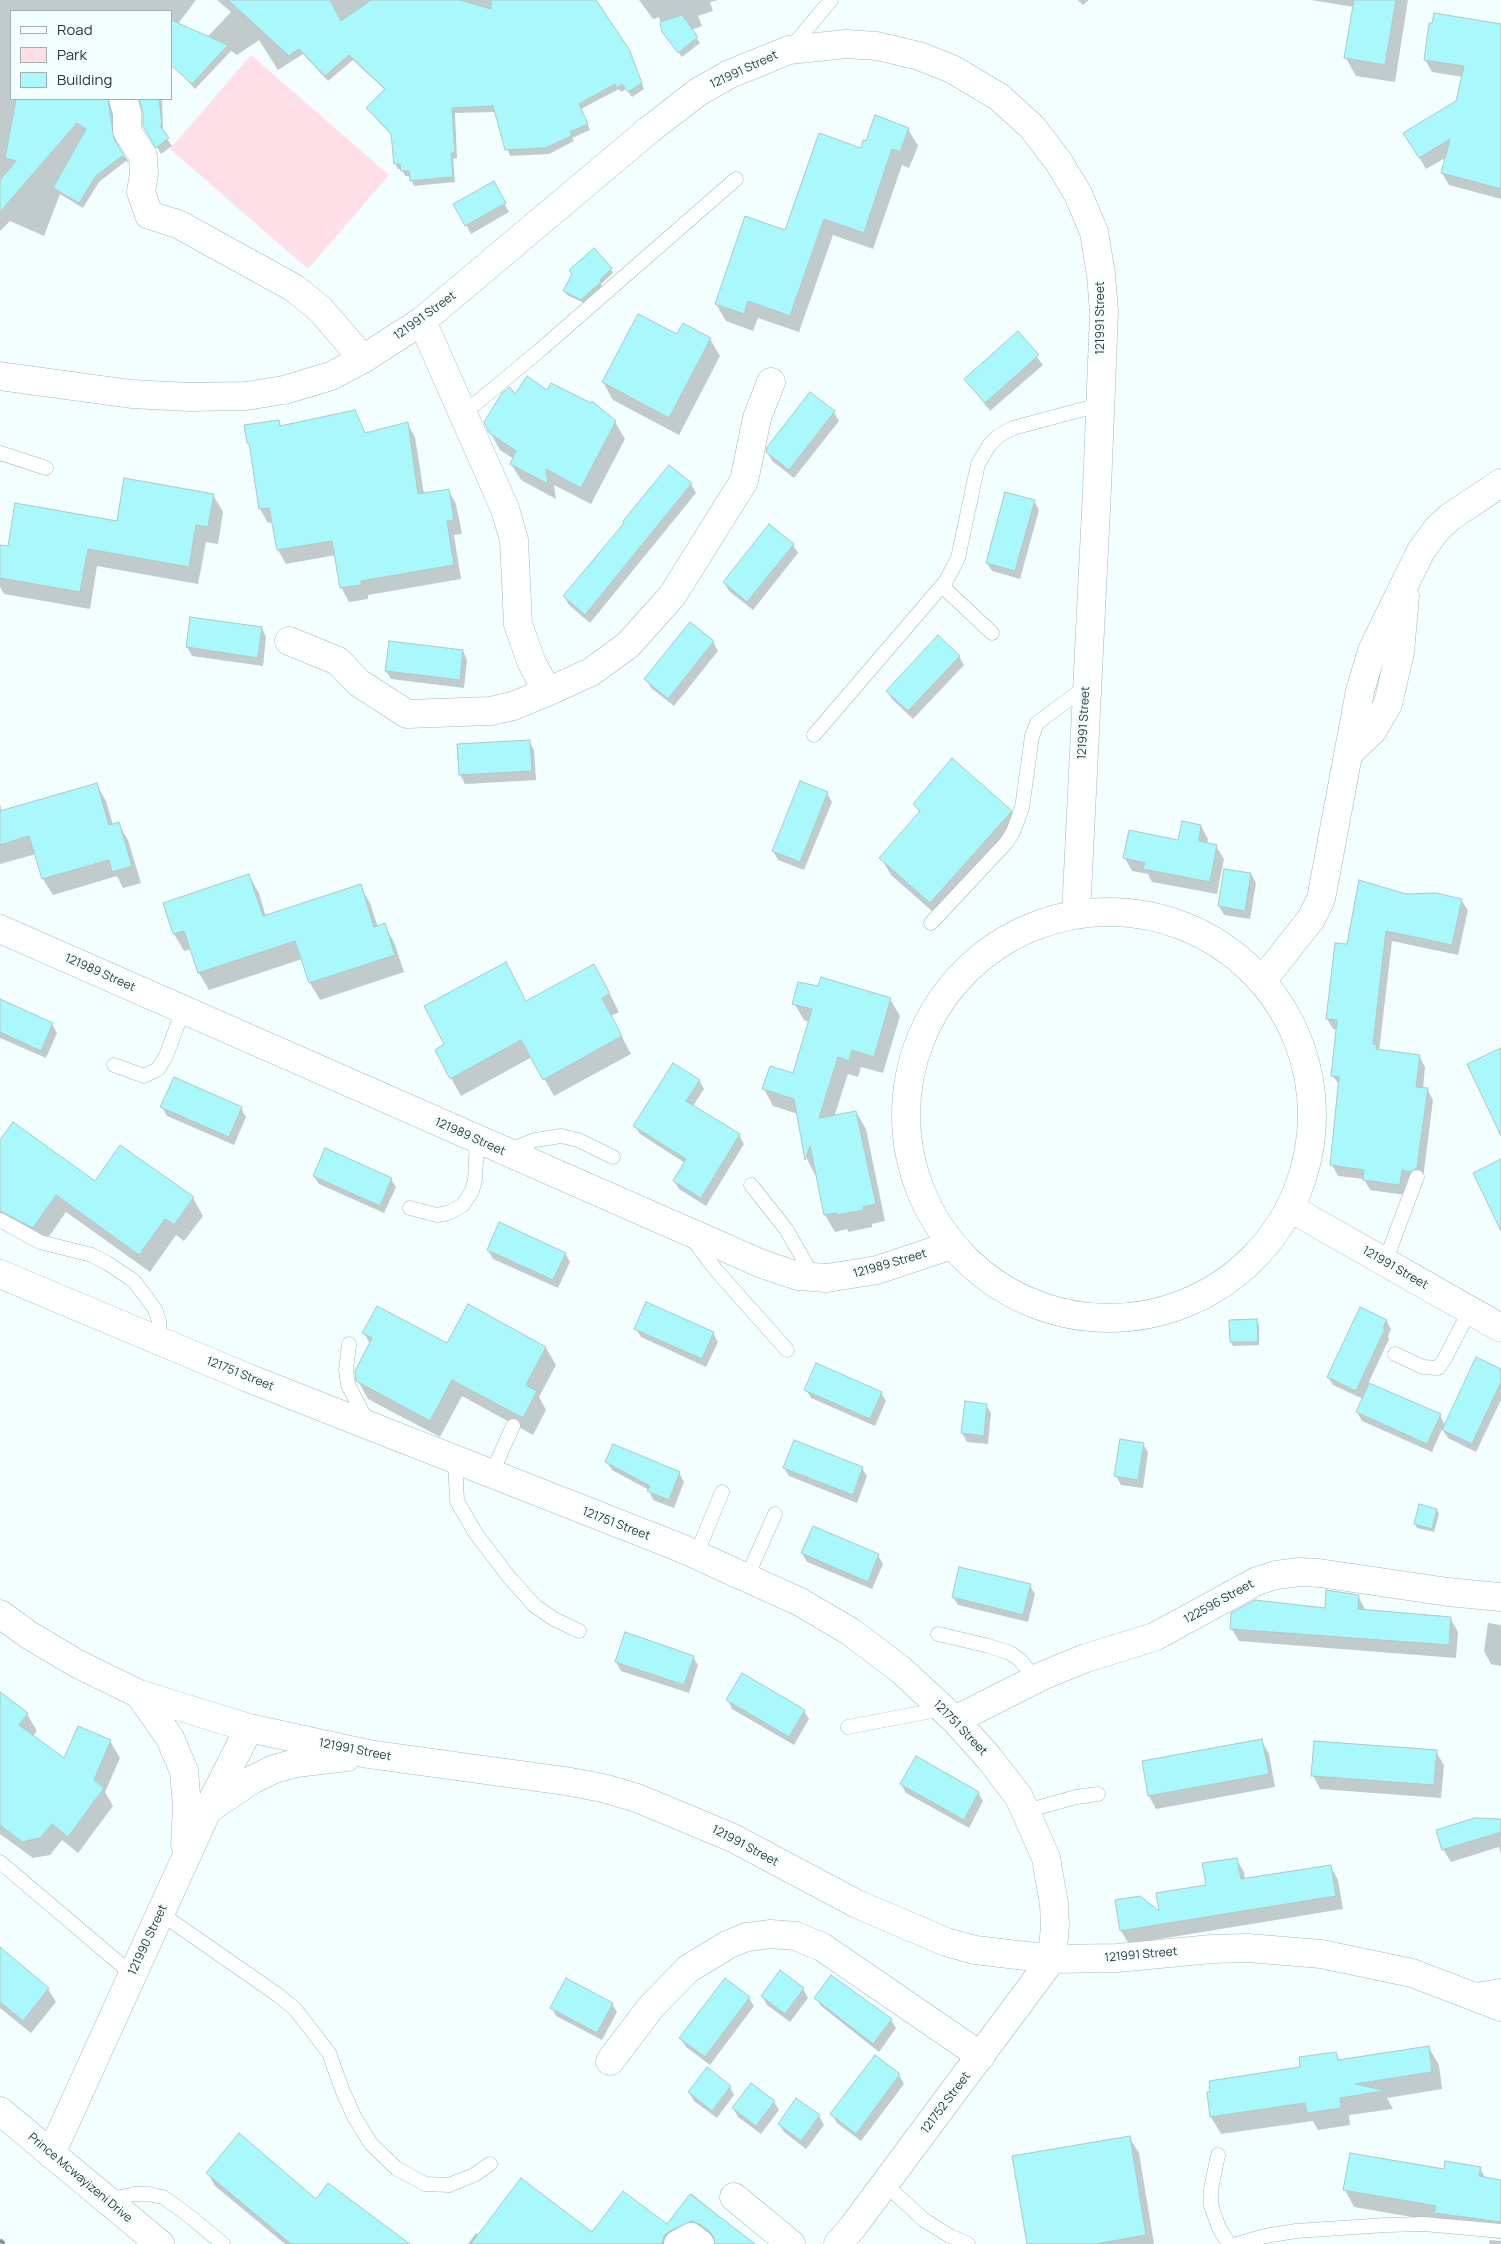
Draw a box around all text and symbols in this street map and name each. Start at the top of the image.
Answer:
legend [10,10,172,100]
text: Road [57,19,93,40]
text: Park [57,44,87,65]
street label: 121991 Street [708,48,780,92]
text: Building [57,69,112,90]
street label: 121991 Street [1094,281,1108,355]
street label: 121991 Street [391,289,459,343]
street label: 121991 Street [1075,686,1093,760]
street label: 121989 Street [62,951,138,995]
street label: 121989 Street [432,1115,508,1159]
street label: 121991 Street [1360,1243,1430,1293]
street label: 121989 Street [852,1247,928,1281]
street label: 121751 Street [204,1354,276,1394]
street label: 121751 Street [580,1504,652,1544]
street label: 122596 Street [1181,1577,1257,1627]
street label: 121751 Street [930,1697,990,1759]
street label: 121991 Street [318,1736,392,1764]
street label: 121991 Street [709,1822,781,1870]
street label: 121990 Street [125,1902,171,1978]
street label: 121991 Street [1104,1945,1178,1965]
street label: 121752 Street [918,2069,974,2137]
street label: Prince Mcwayizeni Drive [25,2130,135,2226]

